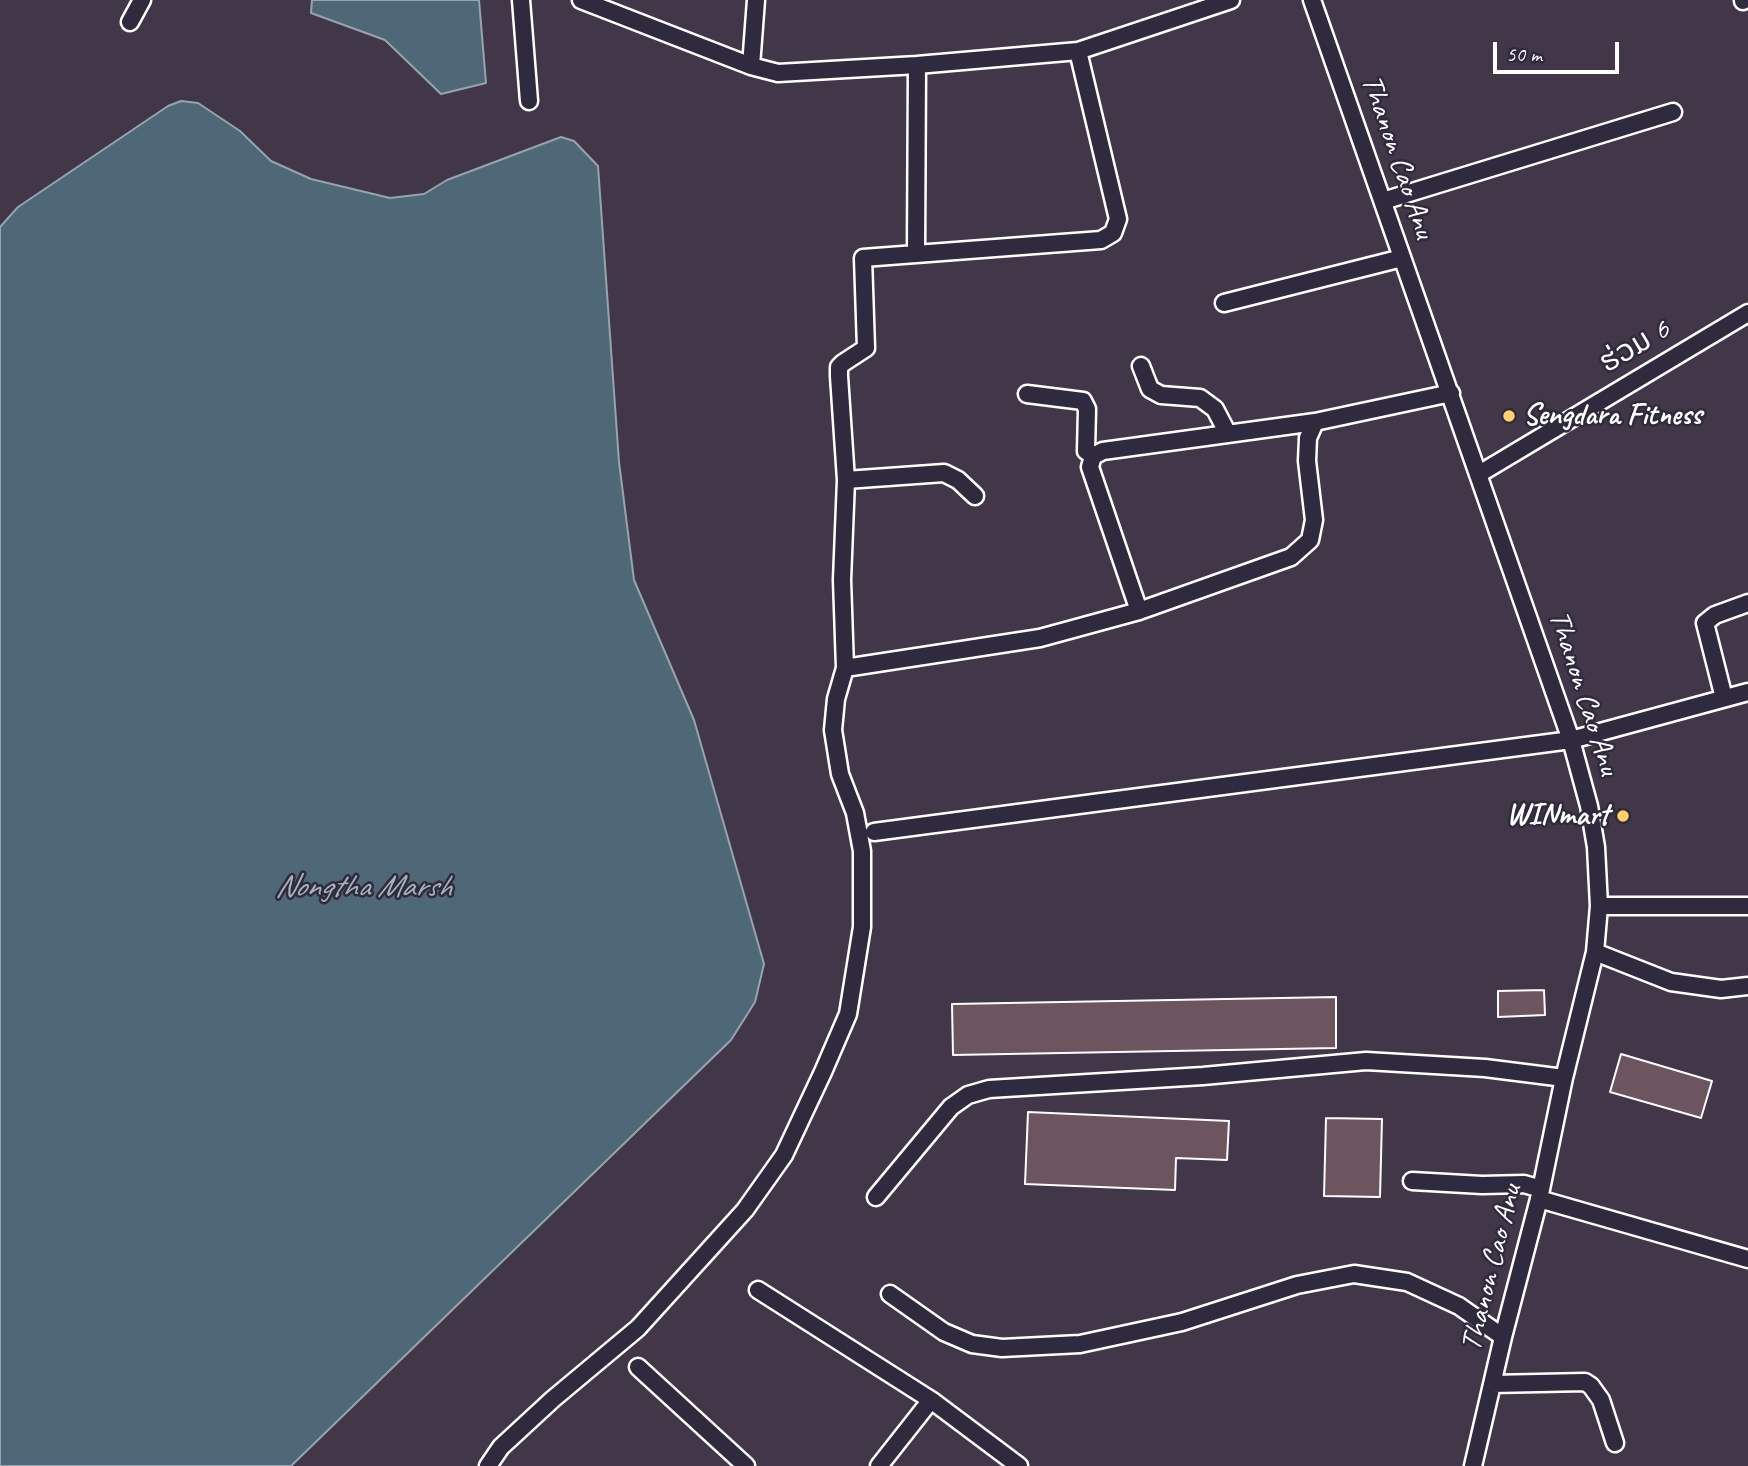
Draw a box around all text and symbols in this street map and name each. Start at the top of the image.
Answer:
scale bar [1496,28,1622,72]
text: 50 m [1506,41,1542,67]
street label: Thanon Cao Anu [1352,71,1442,243]
street label: ຮ່ວມ 6 [1593,312,1677,382]
place label: Sengdara Fitness [1523,398,1702,434]
marker: Sengdara Fitness [1501,408,1517,424]
street label: Thanon Cao Anu [1540,606,1626,780]
place label: WINmart [1506,798,1609,834]
marker: WINmart [1615,808,1631,824]
water label: Nongtha Marsh [275,869,451,907]
street label: Thanon Cao Anu [1454,1181,1530,1355]

